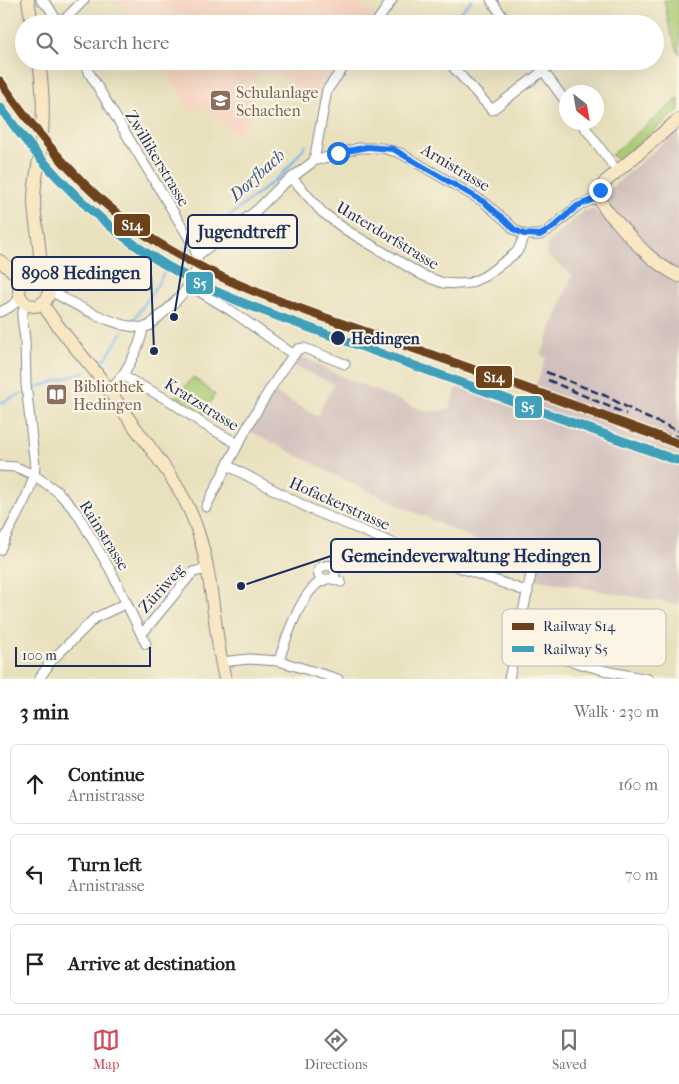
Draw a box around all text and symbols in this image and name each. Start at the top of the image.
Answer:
search box [15,15,664,70]
icon: search [33,29,61,57]
text: Search here [73,32,169,54]
place label: Schulanlage Schachen [236,83,319,120]
north arrow [559,85,604,130]
school or university icon: Schulanlage Schachen [208,89,232,113]
street label: Zwillikerstrasse [121,107,194,210]
street label: Arnistrasse [417,139,494,195]
route start [327,142,350,165]
water label: Dorfbach [224,145,290,206]
route end [589,179,612,202]
street label: Unterdorfstrasse [333,197,443,274]
line badge: S14 [113,213,151,237]
callout: Jugendtreff [188,215,297,248]
text: S14 [122,217,143,234]
text: Jugendtreff [196,222,291,243]
callout: 8908 Hedingen [12,257,151,290]
text: 8908 Hedingen [22,263,141,284]
line badge: S5 [185,271,214,295]
text: S5 [193,275,207,292]
marker: Hedingen [329,329,347,347]
place label: Hedingen [351,329,421,349]
line badge: S14 [475,365,513,389]
text: S14 [484,369,505,386]
street label: Kratzstrasse [161,374,243,435]
place label: Bibliothek Hedingen [73,377,145,414]
library icon: Bibliothek Hedingen [45,383,69,407]
line badge: S5 [514,395,543,419]
text: S5 [521,399,535,416]
street label: Hofackerstrasse [286,473,393,534]
street label: Rainstrasse [76,497,134,574]
callout: Gemeindeverwaltung Hedingen [331,539,600,572]
text: Gemeindeverwaltung Hedingen [341,546,591,567]
street label: Züriweg [135,560,189,617]
legend [502,609,666,666]
text: Railway S14 [543,618,616,635]
text: Railway S5 [543,641,608,658]
scale bar [15,644,151,667]
text: 100 m [22,647,57,664]
text: 3 min [20,700,69,724]
text: Walk · 230 m [574,702,659,721]
text: Continue [68,764,144,786]
icon: ahead [21,770,49,798]
text: 160 m [618,775,658,794]
text: Arnistrasse [68,786,145,805]
text: Turn left [68,854,142,876]
icon: left [21,860,49,888]
text: 70 m [625,865,658,884]
text: Arnistrasse [68,876,145,895]
icon: arrive [21,950,49,978]
text: Arrive at destination [68,953,236,975]
tab: Map [92,1026,120,1073]
tab: Directions [305,1026,368,1073]
tab: Saved [552,1026,587,1073]

